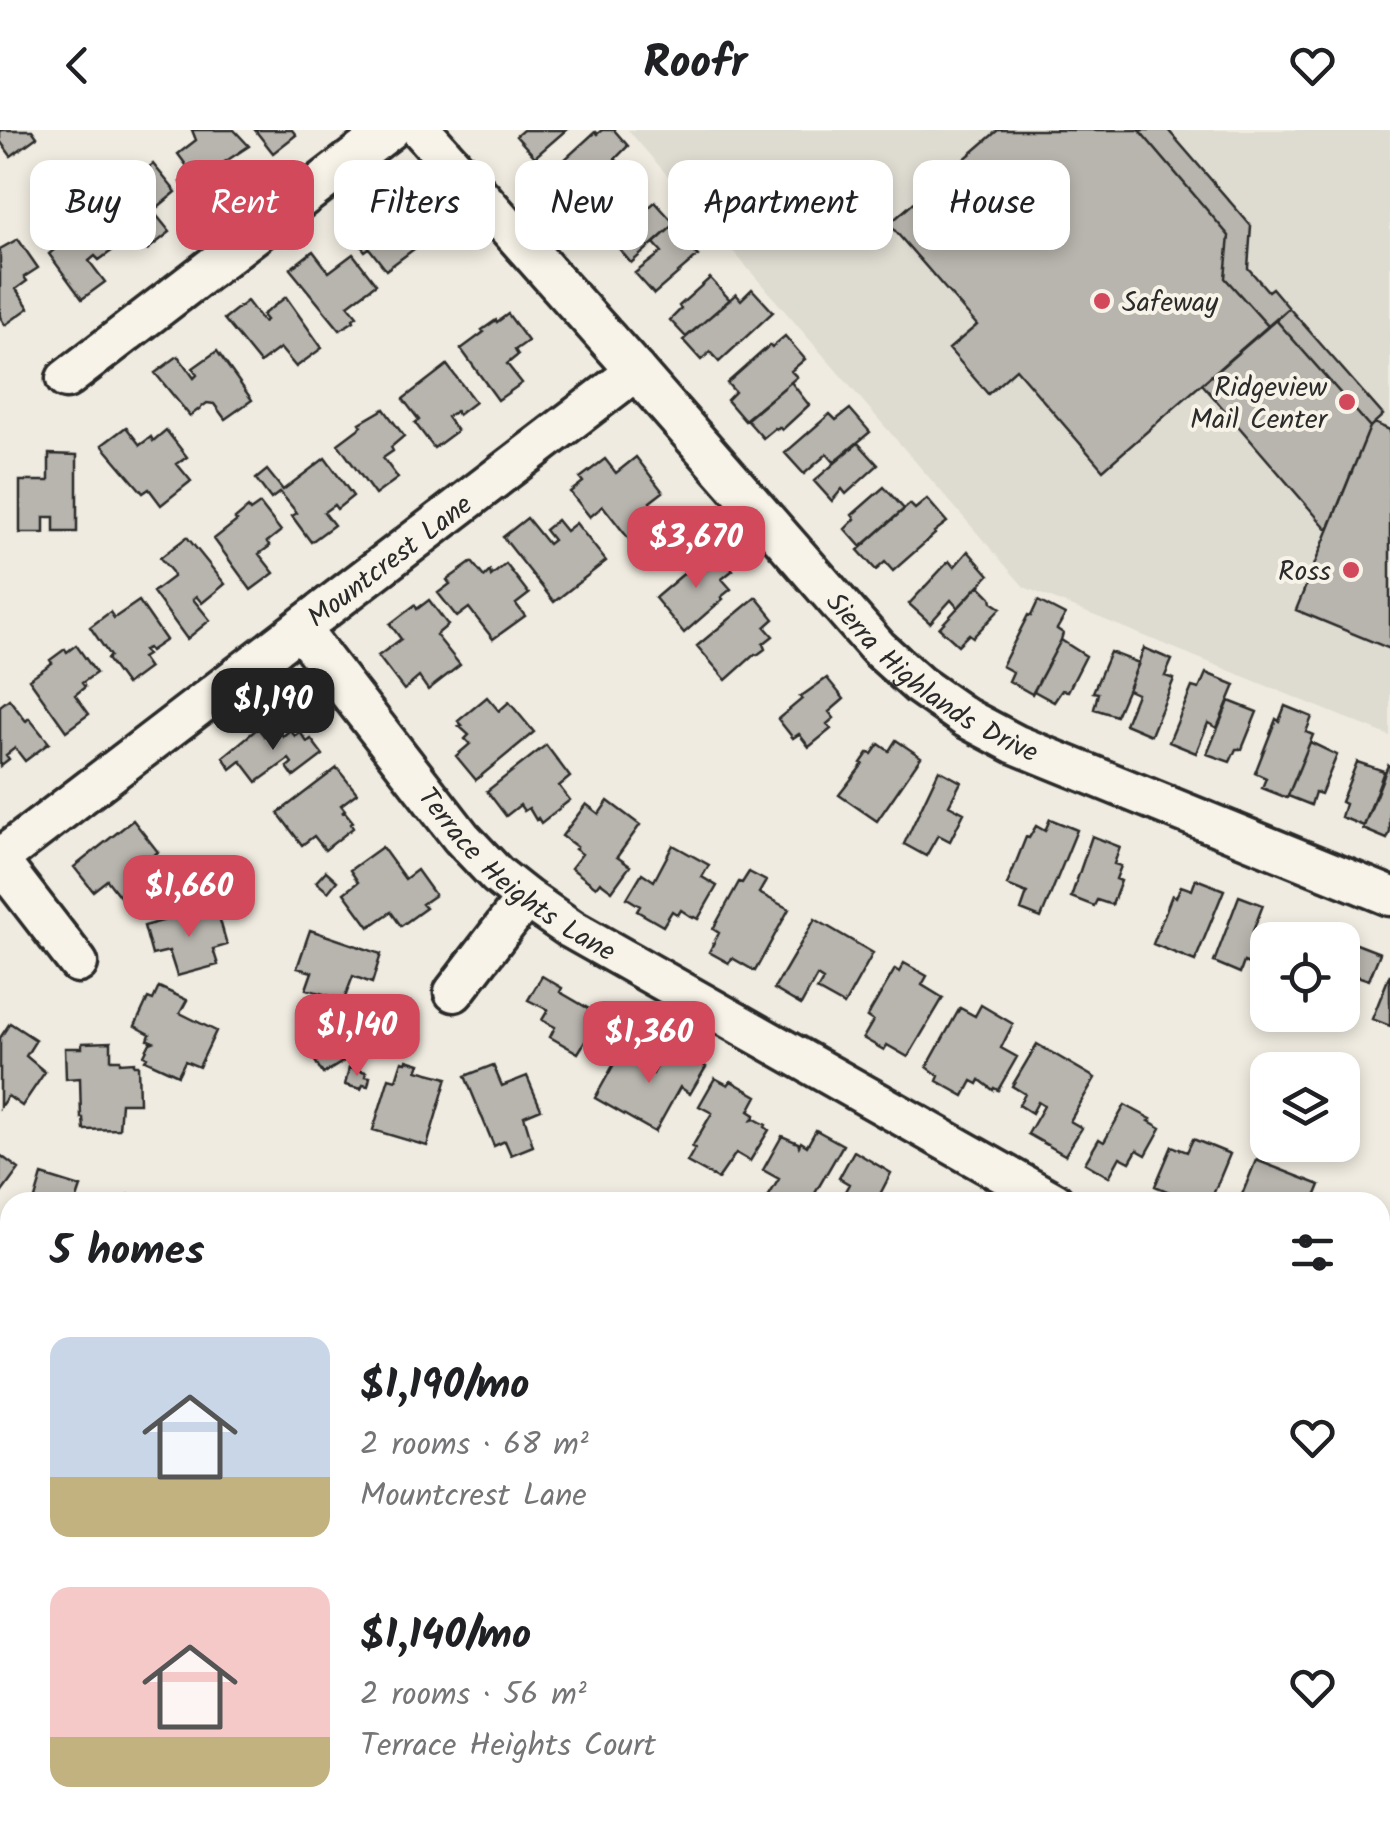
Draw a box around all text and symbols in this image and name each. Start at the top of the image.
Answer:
text: Roofr [643,29,747,101]
icon: back [50,38,105,93]
icon: heart [1285,38,1340,93]
chip: Buy [30,160,156,250]
chip: Rent [176,160,314,250]
chip: Filters [334,160,495,250]
chip: New [515,160,648,250]
chip: Apartment [668,160,893,250]
chip: House [913,160,1070,250]
place label: Safeway [1122,281,1219,326]
marker: Safeway [1091,290,1113,312]
place label: Ridgeview Mail Center [1190,366,1329,443]
marker: Ridgeview Mail Center [1336,391,1358,413]
street label: Mountcrest Lane [298,484,483,640]
pin: $3,670 [615,506,777,591]
text: $3,670 [649,513,743,564]
place label: Ross [1278,550,1331,595]
marker: Ross [1340,559,1362,581]
street label: Sierra Highlands Drive [813,583,1045,776]
pin: $1,190 [192,668,354,753]
text: $1,190 [233,675,313,726]
street label: Terrace Heights Lane [405,778,624,975]
pin: $1,660 [108,855,270,940]
text: $1,660 [145,862,233,913]
map controls [1250,922,1360,1162]
button: locate [1250,922,1360,1032]
pin: $1,140 [276,994,438,1079]
text: $1,140 [317,1001,397,1052]
pin: $1,360 [568,1001,730,1086]
text: $1,360 [605,1008,693,1059]
button: layers [1250,1052,1360,1162]
text: 5 homes [50,1219,205,1286]
icon: filters [1285,1225,1340,1280]
text: $1,190/mo [360,1353,529,1420]
icon: home [130,1377,250,1497]
icon: heart [1285,1410,1340,1465]
text: 2 rooms · 68 m² [360,1420,589,1471]
text: Mountcrest Lane [360,1471,587,1522]
text: $1,140/mo [360,1603,531,1670]
icon: home [130,1627,250,1747]
icon: heart [1285,1660,1340,1715]
text: 2 rooms · 56 m² [360,1670,587,1721]
text: Terrace Heights Court [360,1721,656,1772]

